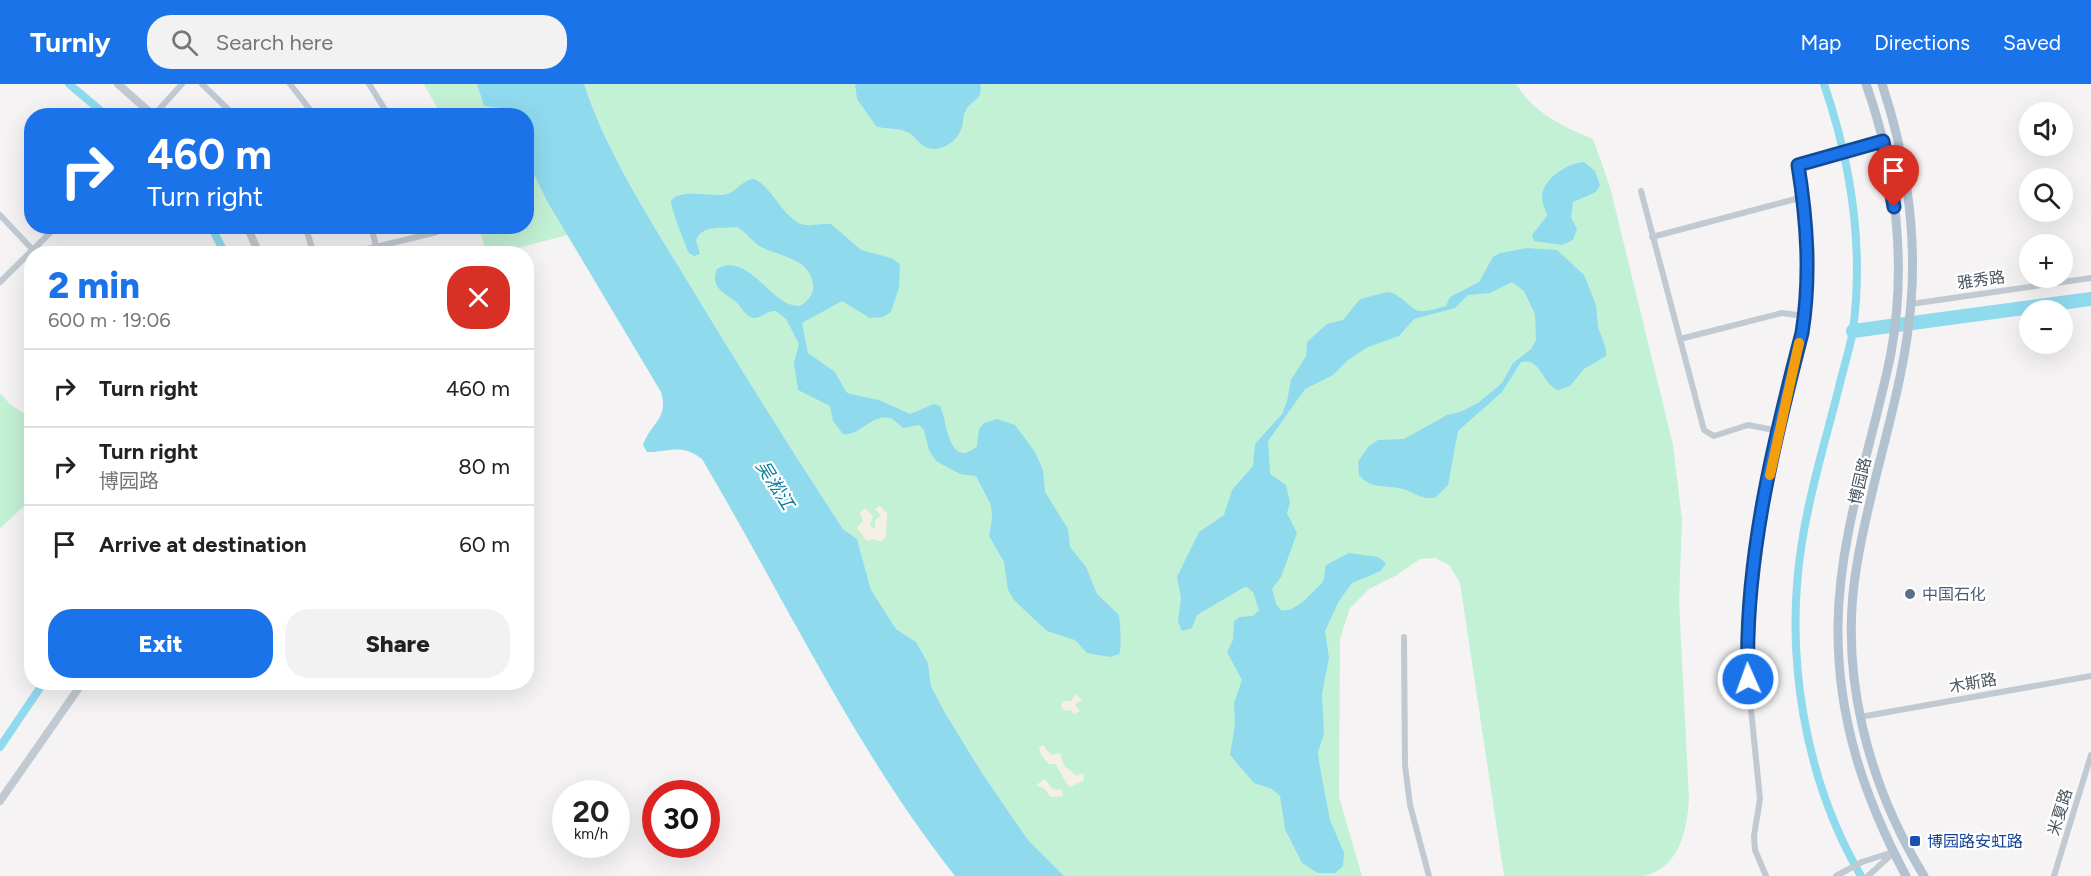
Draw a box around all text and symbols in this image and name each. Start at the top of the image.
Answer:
search box [147,15,567,69]
text: Turnly [30,25,111,59]
icon: search [168,26,201,59]
text: Search here [216,29,333,56]
text: Map [1800,30,1841,55]
text: Directions [1874,30,1970,55]
text: Saved [2003,30,2061,55]
map controls [2019,102,2073,354]
button: sound [2019,102,2073,156]
text: 460 m [147,129,272,180]
icon: right [48,132,126,210]
pin [1868,145,1919,207]
icon: arrive [1877,154,1910,187]
button: search [2019,168,2073,222]
text: Turn right [147,180,263,213]
button: + [2019,234,2073,288]
text: 2 min [48,264,140,307]
button: close [447,266,510,329]
street label: 雅秀路 [1956,267,2006,293]
button: − [2019,300,2073,354]
text: 600 m · 19:06 [48,308,171,332]
icon: right [48,372,81,405]
text: Turn right [99,375,198,402]
text: 460 m [446,375,510,402]
text: Turn right [99,438,198,465]
icon: right [48,450,81,483]
text: 80 m [458,453,510,480]
street label: 博园路 [1845,455,1875,507]
water label: 吴淞江 [751,456,800,515]
text: 博园路 [99,469,159,493]
icon: arrive [48,528,81,561]
text: Arrive at destination [99,531,307,558]
text: 60 m [459,531,510,558]
place label: 中国石化 [1922,585,1986,604]
marker: 中国石化 [1903,587,1917,601]
button: Exit [48,609,273,678]
button: Share [285,609,510,678]
position arrow [1716,647,1780,711]
street label: 木斯路 [1948,669,1998,697]
speed limit sign: 30 [642,780,720,858]
street label: 米夏路 [2044,786,2076,838]
text: 20 [573,793,609,830]
text: km/h [574,825,608,843]
place label: 博园路安虹路 [1927,832,2023,851]
marker: 博园路安虹路 [1908,834,1922,848]

